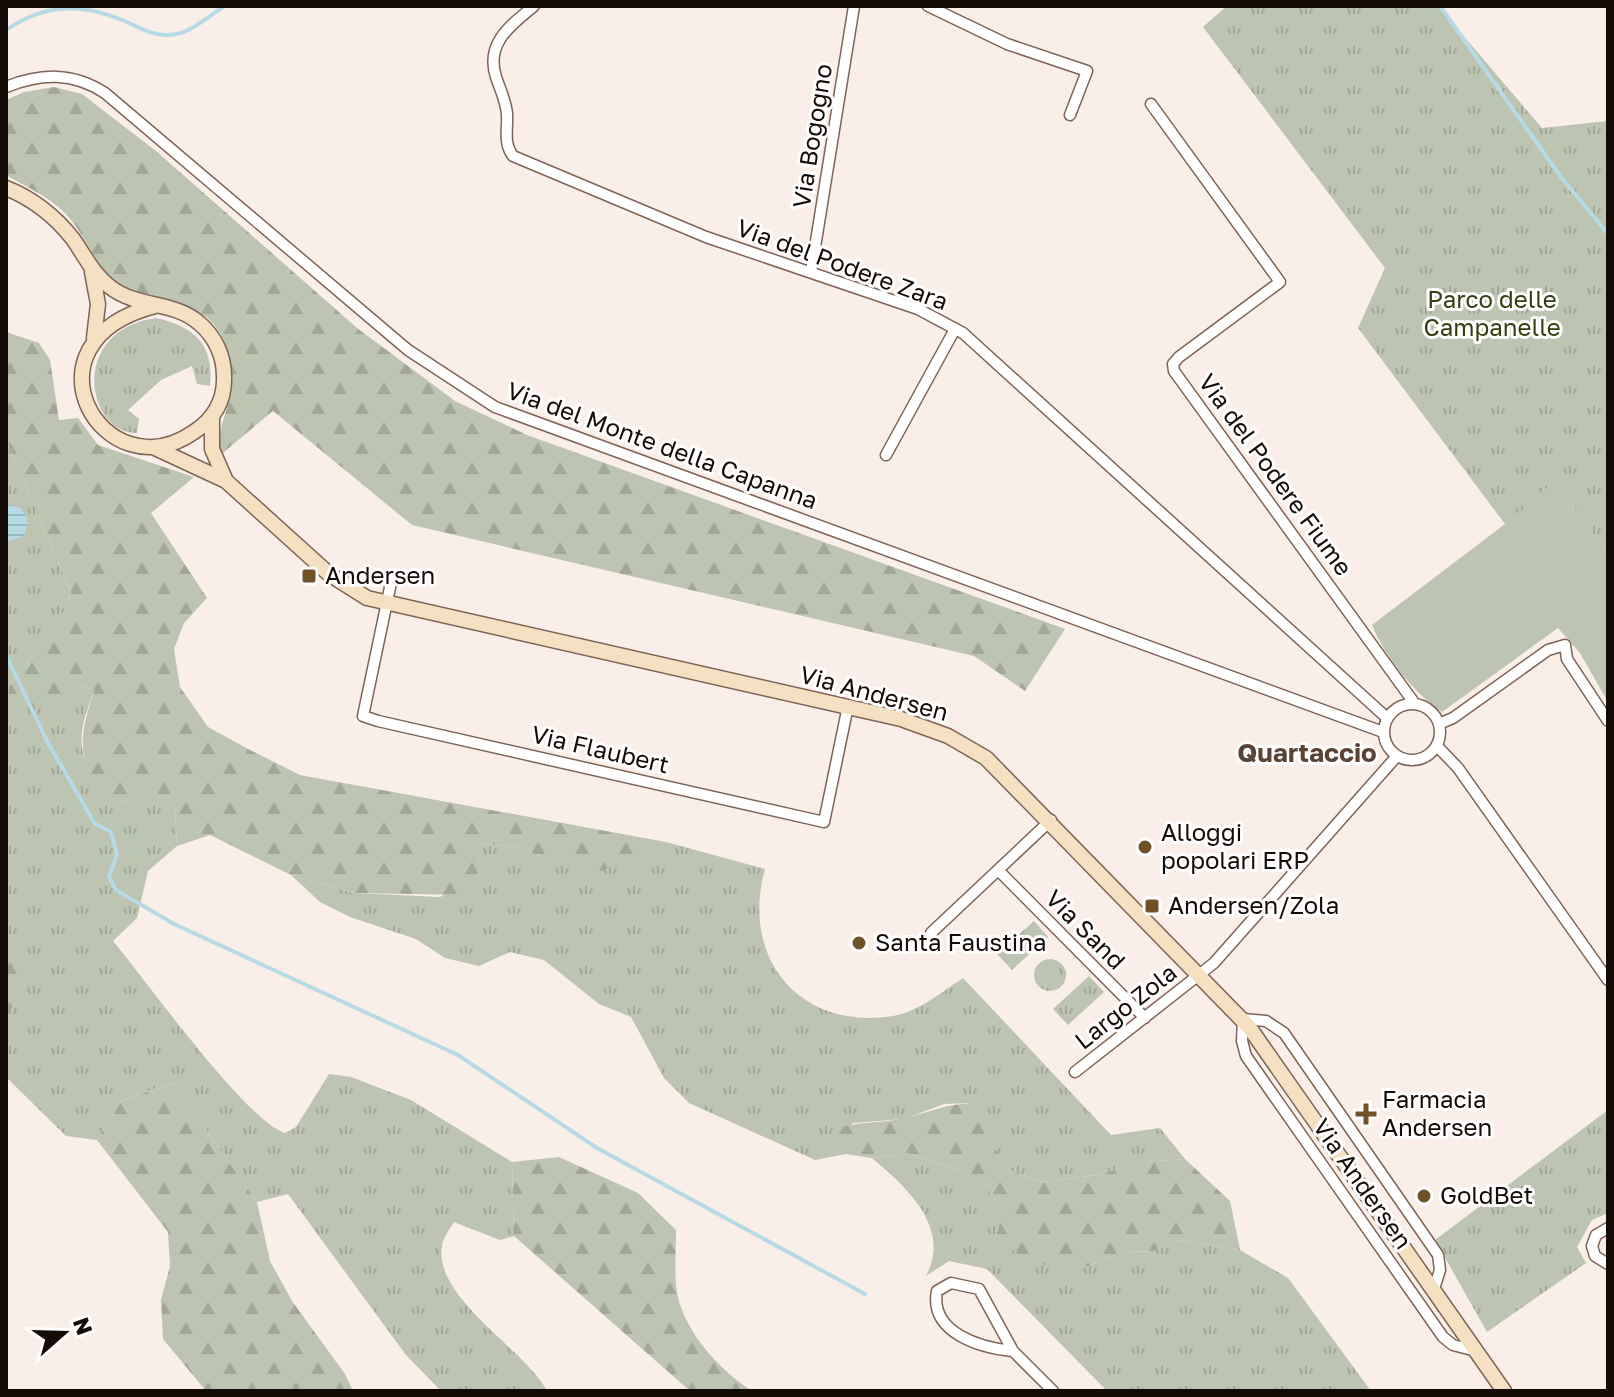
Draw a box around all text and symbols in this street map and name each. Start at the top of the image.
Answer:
street label: Via Bogogno [786,62,837,210]
street label: Via del Podere Zara [733,212,952,315]
park label: Parco delle Campanelle [1423,284,1561,341]
street label: Via del Podere Fiume [1193,368,1359,581]
street label: Via del Monte della Capanna [503,375,822,514]
place label: Andersen [325,560,435,589]
marker: Andersen [300,567,318,585]
street label: Via Andersen [797,659,952,726]
street label: Via Flaubert [529,719,672,778]
district label: Quartaccio [1237,737,1377,768]
place label: Alloggi popolari ERP [1161,817,1309,874]
marker: Alloggi popolari ERP [1136,838,1154,856]
street label: Via Sand [1040,883,1132,975]
place label: Andersen/Zola [1168,890,1339,919]
marker: Andersen/Zola [1143,897,1161,915]
place label: Santa Faustina [875,927,1047,956]
marker: Santa Faustina [850,934,868,952]
street label: Largo Zola [1068,957,1182,1055]
place label: Farmacia Andersen [1382,1084,1492,1141]
marker: Farmacia Andersen [1357,1105,1375,1123]
street label: Via Andersen [1308,1112,1419,1254]
place label: GoldBet [1440,1180,1533,1209]
marker: GoldBet [1415,1187,1433,1205]
north arrow [24,1293,104,1373]
text: N [68,1314,99,1338]

